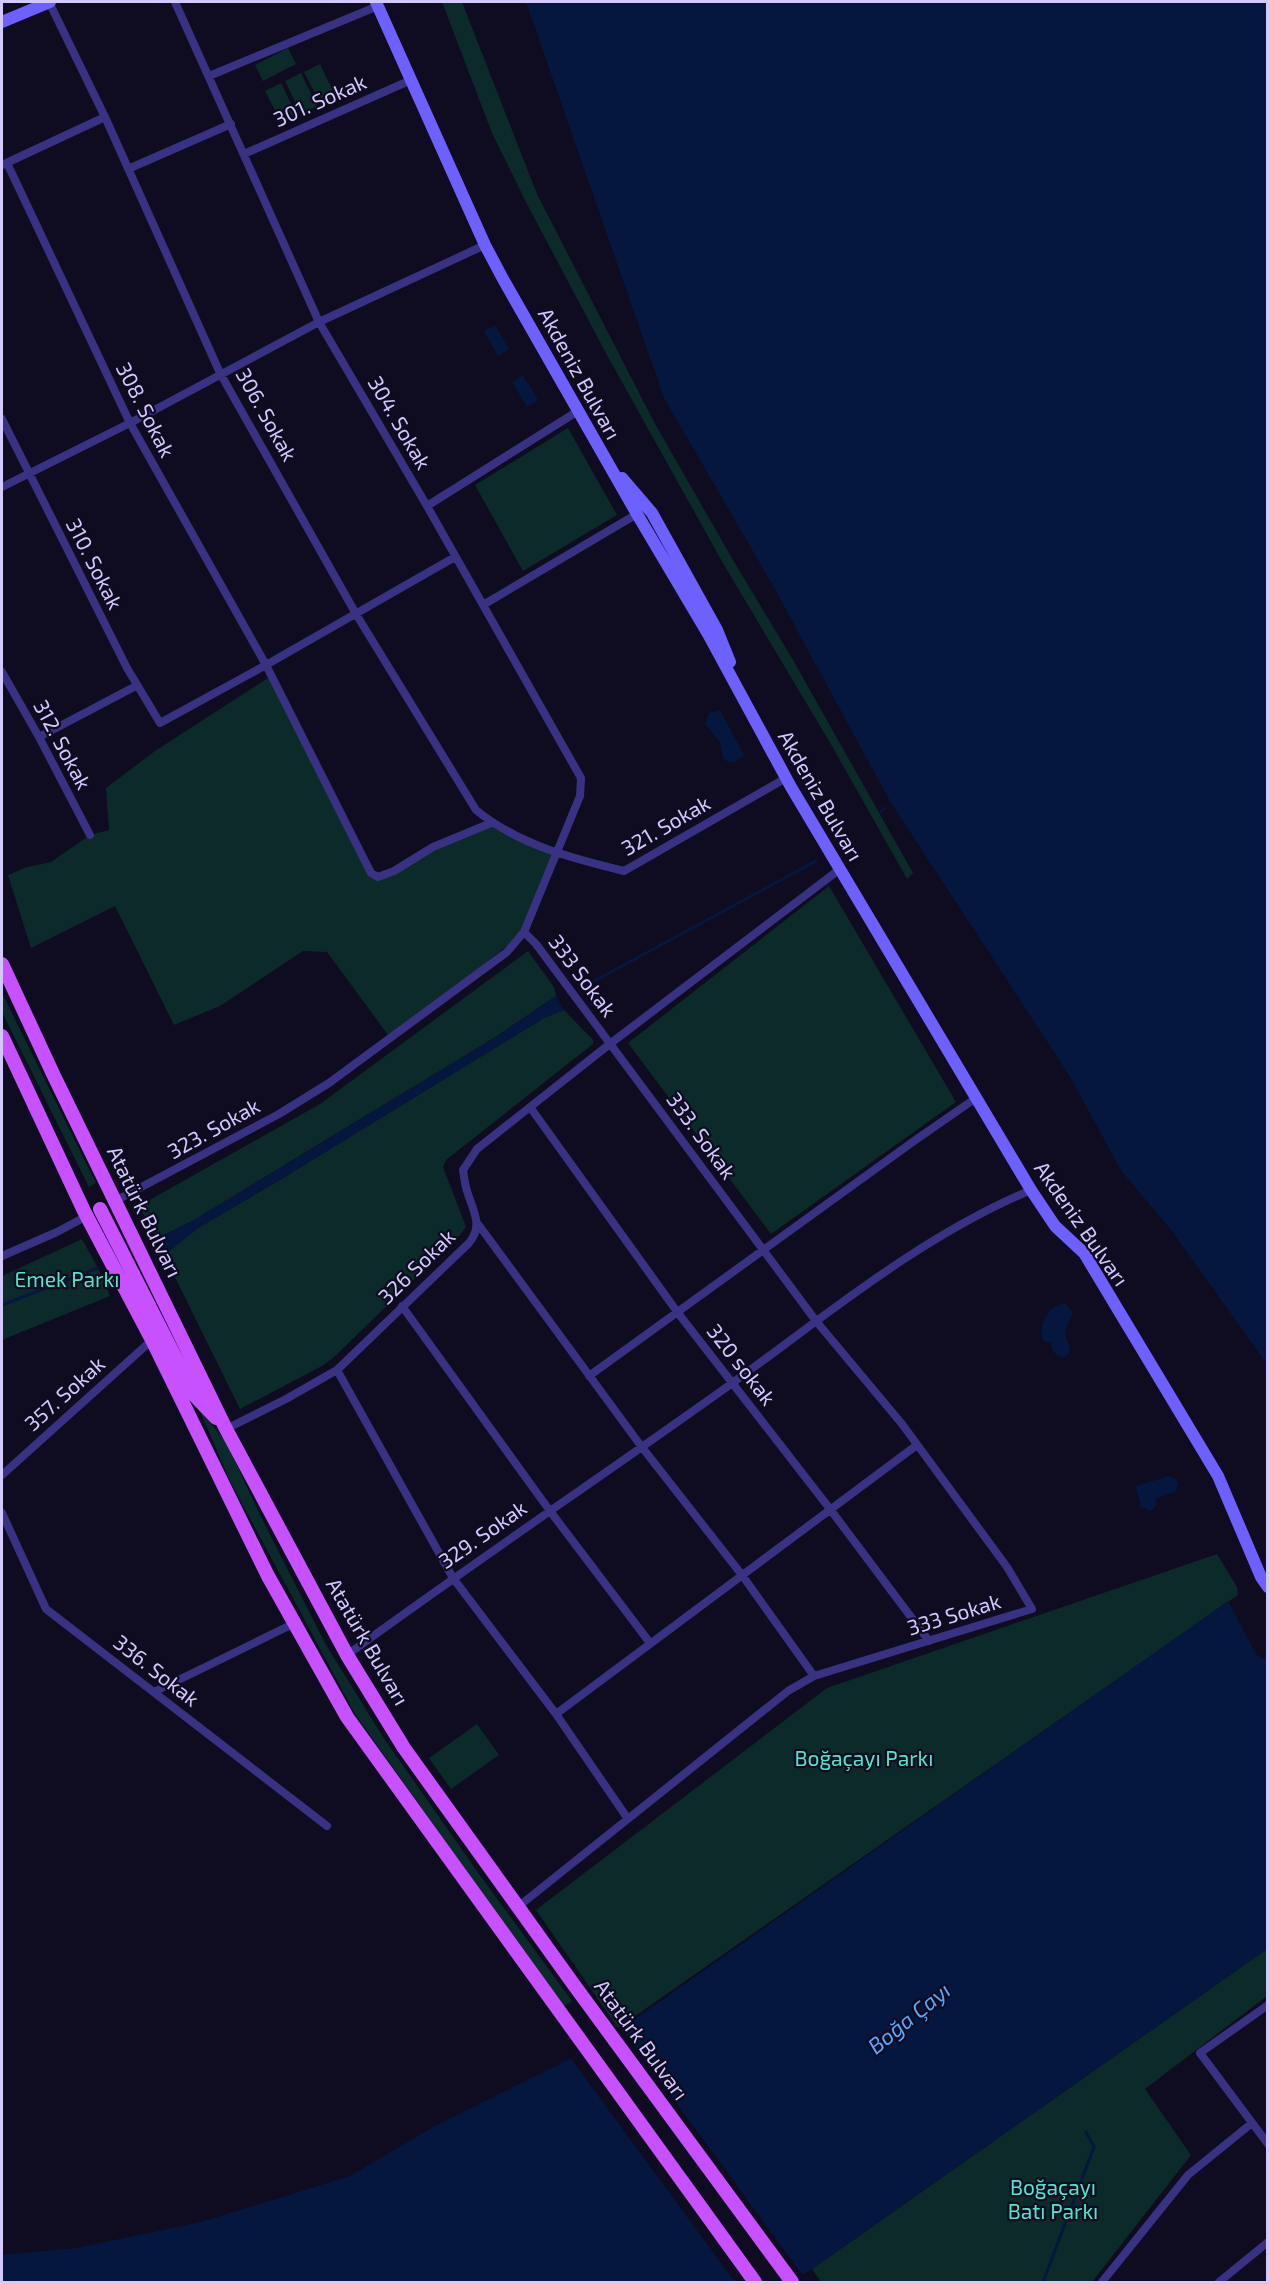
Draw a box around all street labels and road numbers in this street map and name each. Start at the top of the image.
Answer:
street label: 301. Sokak [269,68,370,131]
street label: Akdeniz Bulvarı [534,303,627,443]
street label: 308. Sokak [112,358,181,461]
street label: 306. Sokak [232,363,303,465]
street label: 304. Sokak [364,371,437,474]
street label: 310. Sokak [62,514,129,613]
street label: 312. Sokak [29,695,97,794]
street label: Akdeniz Bulvarı [774,726,869,865]
street label: 321. Sokak [617,789,714,860]
street label: 333 Sokak [544,929,622,1021]
street label: 333. Sokak [662,1087,742,1184]
street label: 323. Sokak [163,1092,264,1163]
street label: Atatürk Bulvarı [103,1142,188,1281]
street label: Akdeniz Bulvarı [1030,1156,1135,1290]
street label: 326 Sokak [372,1223,460,1309]
street label: 320 sokak [703,1318,782,1410]
street label: 357. Sokak [19,1350,109,1435]
street label: 329. Sokak [433,1494,531,1573]
street label: Atatürk Bulvarı [322,1573,415,1709]
street label: 333 Sokak [904,1587,1004,1640]
street label: 336. Sokak [109,1629,205,1711]
street label: Atatürk Bulvarı [590,1974,694,2104]

